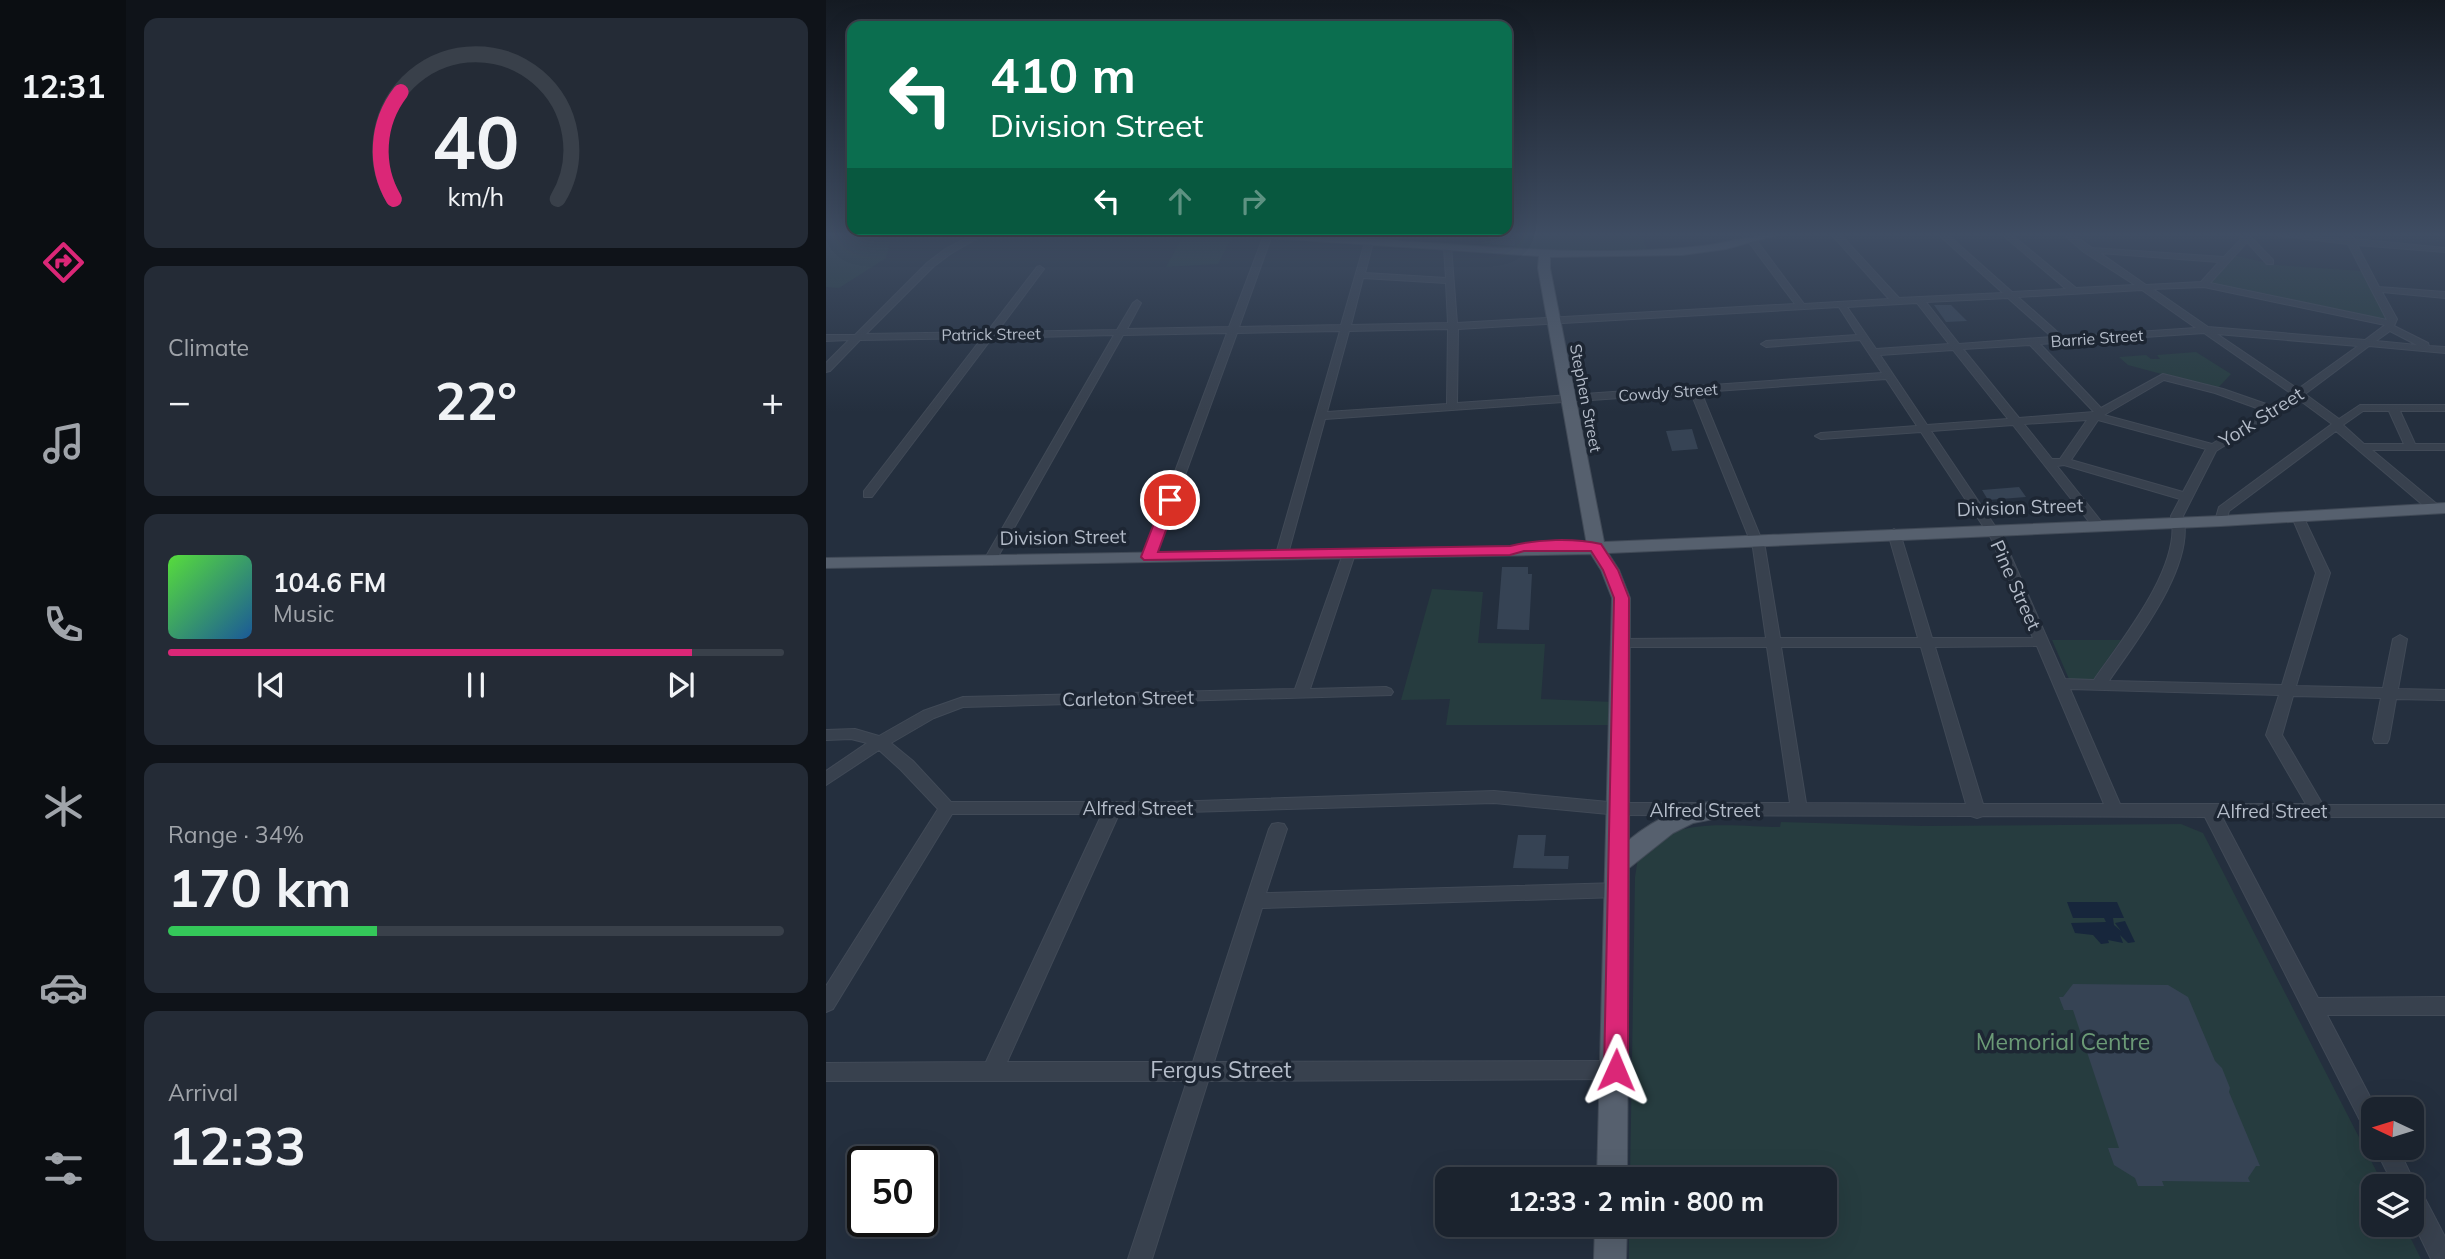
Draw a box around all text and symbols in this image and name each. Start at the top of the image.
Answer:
text: 410 m [990,44,1136,105]
icon: left [875,49,966,140]
text: 12:31 [21,66,105,106]
text: 40 [432,96,520,187]
text: Division Street [990,105,1203,145]
text: km/h [448,181,504,212]
icon: left [1088,182,1126,220]
icon: ahead [1161,182,1199,220]
icon: right [1234,182,1272,220]
icon: directions [39,238,88,287]
street label: Patrick Street [941,323,1041,345]
street label: Barrie Street [2050,325,2144,351]
text: Climate [168,333,249,362]
street label: Stephen Street [1566,342,1606,454]
text: 22° [435,368,517,433]
text: − [168,377,191,425]
text: + [761,377,784,425]
street label: Cowdy Street [1618,379,1719,405]
street label: York Street [2213,381,2308,453]
icon: music [39,419,88,468]
pin [1140,470,1200,530]
icon: arrive [1151,481,1189,519]
street label: Division Street [1956,493,2084,521]
street label: Division Street [999,524,1127,550]
street label: Pine Street [1986,536,2047,634]
text: 104.6 FM [273,566,386,599]
text: Music [273,599,334,628]
icon: phone [39,600,88,649]
icon: previous [252,666,290,704]
icon: pause [457,666,495,704]
icon: next [662,666,700,704]
street label: Carleton Street [1062,685,1194,711]
icon: climate [39,782,88,831]
street label: Alfred Street [1083,796,1194,820]
street label: Alfred Street [1650,798,1761,822]
street label: Alfred Street [2217,799,2328,823]
text: Range · 34% [168,820,304,849]
text: 170 km [168,855,351,920]
icon: car [39,963,88,1012]
park label: Memorial Centre [1976,1027,2150,1056]
position arrow [1579,1033,1653,1107]
street label: Fergus Street [1150,1055,1292,1084]
text: Arrival [168,1078,238,1107]
north arrow [2361,1097,2424,1160]
map controls [2361,1097,2424,1237]
text: 12:33 [168,1113,306,1178]
icon: filters [39,1144,88,1193]
speed limit sign: 50 [847,1146,938,1237]
button: layers [2361,1174,2424,1237]
text: 12:33 · 2 min · 800 m [1508,1185,1764,1218]

